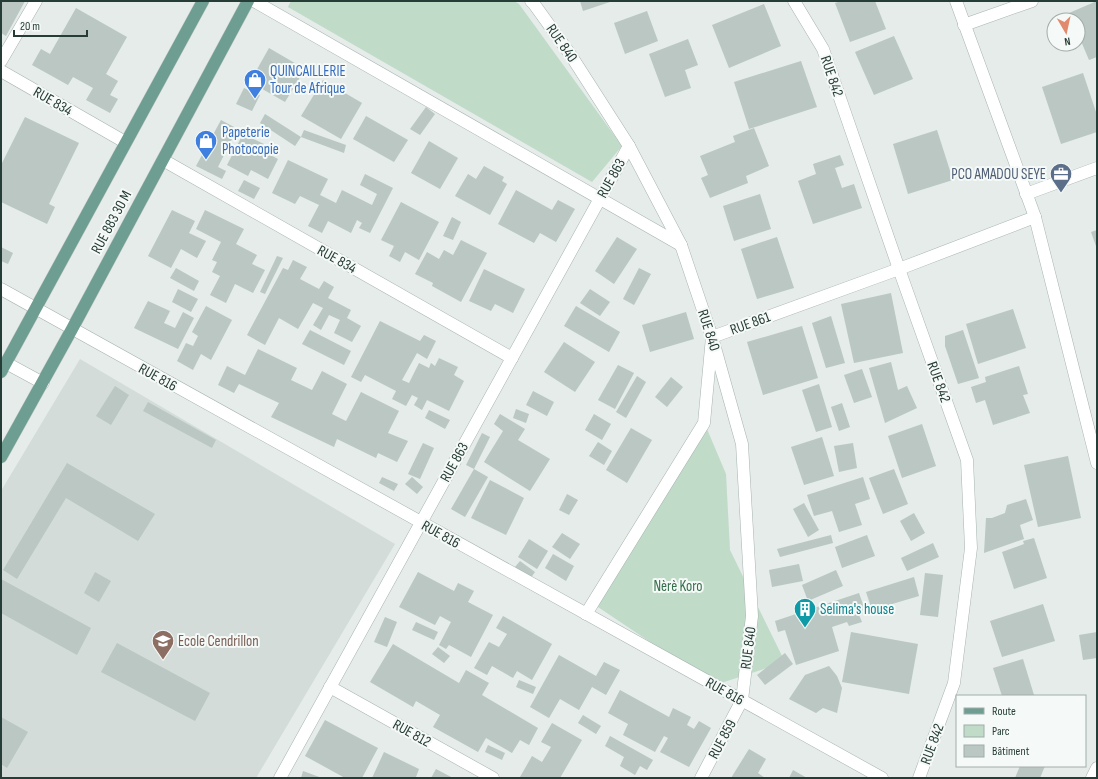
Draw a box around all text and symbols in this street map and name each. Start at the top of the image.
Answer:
scale bar [14,12,87,38]
north arrow [1046,12,1086,52]
text: 20 m [20,19,40,34]
street label: RUE 840 [542,20,582,66]
text: N [1063,35,1071,48]
street label: RUE 842 [816,53,847,99]
place label: QUINCAILLERIE Tour de Afrique [270,62,346,98]
shop icon: QUINCAILLERIE Tour de Afrique [242,67,268,100]
street label: RUE 834 [30,83,76,120]
place label: Papeterie Photocopie [222,123,279,159]
shop icon: Papeterie Photocopie [193,128,219,161]
street label: RUE 863 [593,155,630,201]
office icon: PCO AMADOU SEYE [1048,161,1074,194]
place label: PCO AMADOU SEYE [951,165,1046,184]
street label: RUE 883 30 M [87,187,136,257]
street label: RUE 834 [314,241,360,278]
street label: RUE 840 [693,307,724,353]
street label: RUE 861 [728,307,773,339]
street label: RUE 816 [135,359,180,396]
street label: RUE 842 [922,359,955,405]
street label: RUE 863 [436,439,473,485]
street label: RUE 816 [418,516,463,553]
park label: Nèrè Koro [653,577,703,596]
building icon: Selima's house [792,596,818,629]
place label: Selima's house [820,600,894,619]
street label: RUE 840 [736,626,761,670]
school or university icon: Ecole Cendrillon [150,628,176,661]
place label: Ecole Cendrillon [178,632,259,651]
street label: RUE 816 [702,673,747,710]
legend [956,695,1086,767]
text: Route [992,704,1016,719]
street label: RUE 812 [389,715,434,752]
street label: RUE 859 [704,716,741,762]
street label: RUE 842 [916,721,949,767]
text: Parc [992,724,1010,739]
text: Bâtiment [992,744,1030,759]

